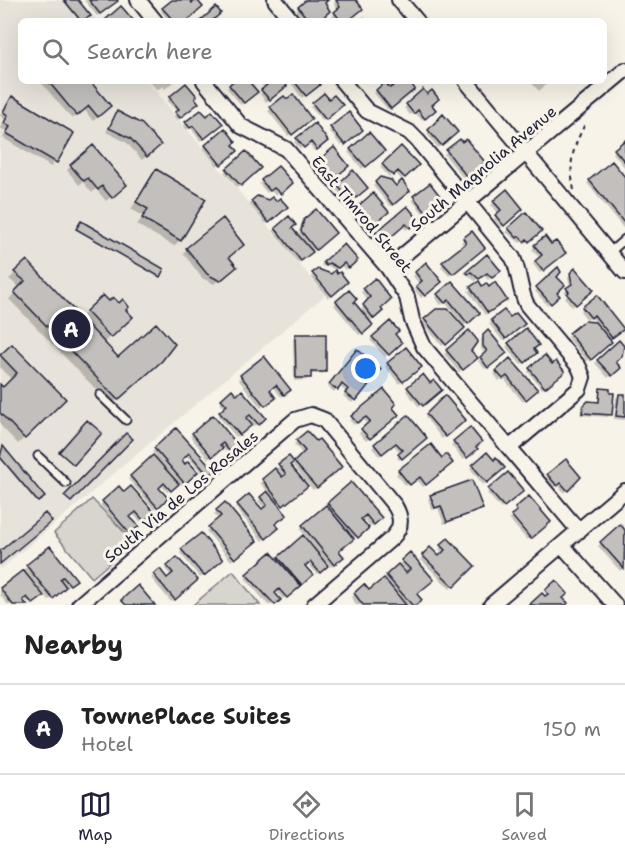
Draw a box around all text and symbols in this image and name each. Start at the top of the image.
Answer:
search box [18,18,607,84]
icon: search [39,35,72,68]
text: Search here [87,37,213,66]
street label: South Magnolia Avenue [406,101,561,236]
street label: East Timrod Street [307,152,417,277]
pin: A [52,306,90,352]
your location [351,354,380,383]
street label: South Via de Los Rosales [100,426,263,567]
text: Nearby [24,627,123,662]
text: TownePlace Suites [81,702,291,731]
text: A [36,716,51,742]
text: 150 m [543,716,601,742]
text: Hotel [81,731,133,757]
tab: Map [78,788,112,845]
tab: Directions [269,788,345,845]
tab: Saved [501,788,547,845]

